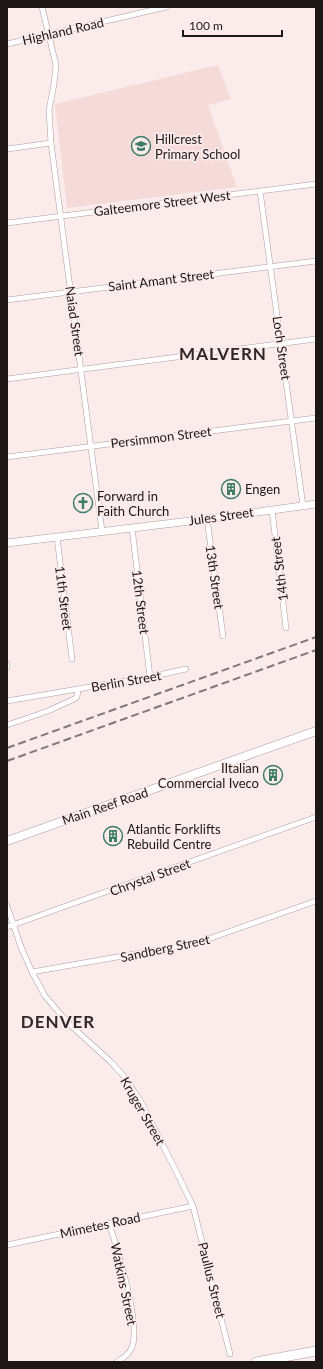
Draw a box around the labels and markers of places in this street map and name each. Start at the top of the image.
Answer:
place label: Hillcrest Primary School [155,131,240,162]
school or university icon: Hillcrest Primary School [130,135,152,157]
building icon: Engen [220,478,242,500]
place label: Engen [245,481,280,497]
place label: Forward in Faith Church [97,488,169,519]
church icon: Forward in Faith Church [72,492,94,514]
place label: IItalian Commercial Iveco [158,760,259,791]
building icon: IItalian Commercial Iveco [262,764,284,786]
place label: Atlantic Forklifts Rebuild Centre [127,821,221,852]
building icon: Atlantic Forklifts Rebuild Centre [102,825,124,847]

